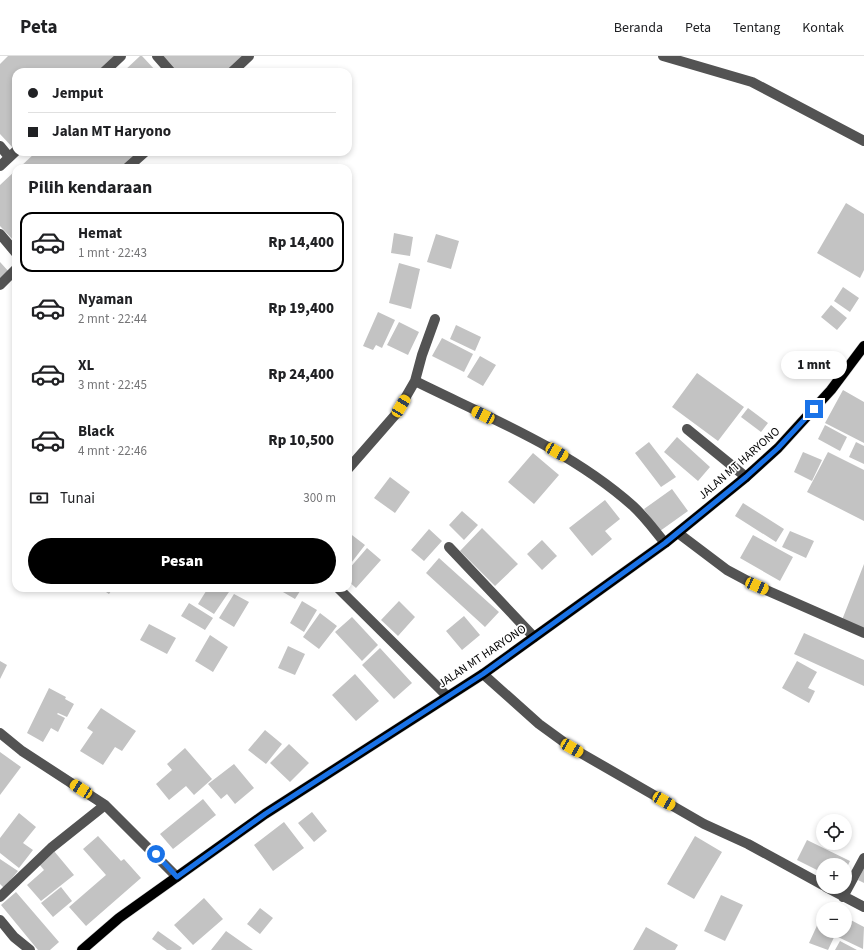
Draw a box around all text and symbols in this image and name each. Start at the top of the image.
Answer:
text: Peta [20,14,57,41]
text: Beranda [614,18,663,38]
text: Peta [685,18,711,38]
text: Tentang [733,18,780,38]
text: Kontak [802,18,844,38]
text: Jemput [52,83,103,104]
text: Jalan MT Haryono [52,121,171,142]
text: Pilih kendaraan [28,175,152,200]
text: Hemat [78,223,122,244]
icon: car [30,224,66,260]
text: Rp 14,400 [268,232,334,253]
text: 1 mnt · 22:43 [78,244,147,262]
text: Nyaman [78,289,133,310]
icon: car [30,290,66,326]
text: Rp 19,400 [268,298,334,319]
text: 2 mnt · 22:44 [78,310,147,328]
callout: 1 mnt [781,351,847,379]
text: XL [78,355,94,376]
icon: car [30,356,66,392]
text: 1 mnt [797,356,831,374]
text: Rp 24,400 [268,364,334,385]
text: 3 mnt · 22:45 [78,376,147,394]
car [390,393,412,419]
route end [805,400,823,418]
car [470,404,496,426]
text: Black [78,421,115,442]
icon: car [30,422,66,458]
street label: JALAN MT HARYONO [695,423,784,504]
text: Rp 10,500 [268,430,334,451]
car [544,441,570,463]
text: 4 mnt · 22:46 [78,442,147,460]
icon: cash [28,487,50,509]
text: Tunai [60,488,95,509]
text: 300 m [303,489,336,507]
button: Pesan [28,538,336,584]
car [744,576,770,596]
street label: JALAN MT HARYONO [435,621,530,692]
car [559,737,585,759]
car [68,777,94,801]
car [651,790,677,812]
map controls [816,814,852,938]
button: locate [816,814,852,850]
route start [147,845,165,863]
button: + [816,858,852,894]
button: − [816,902,852,938]

